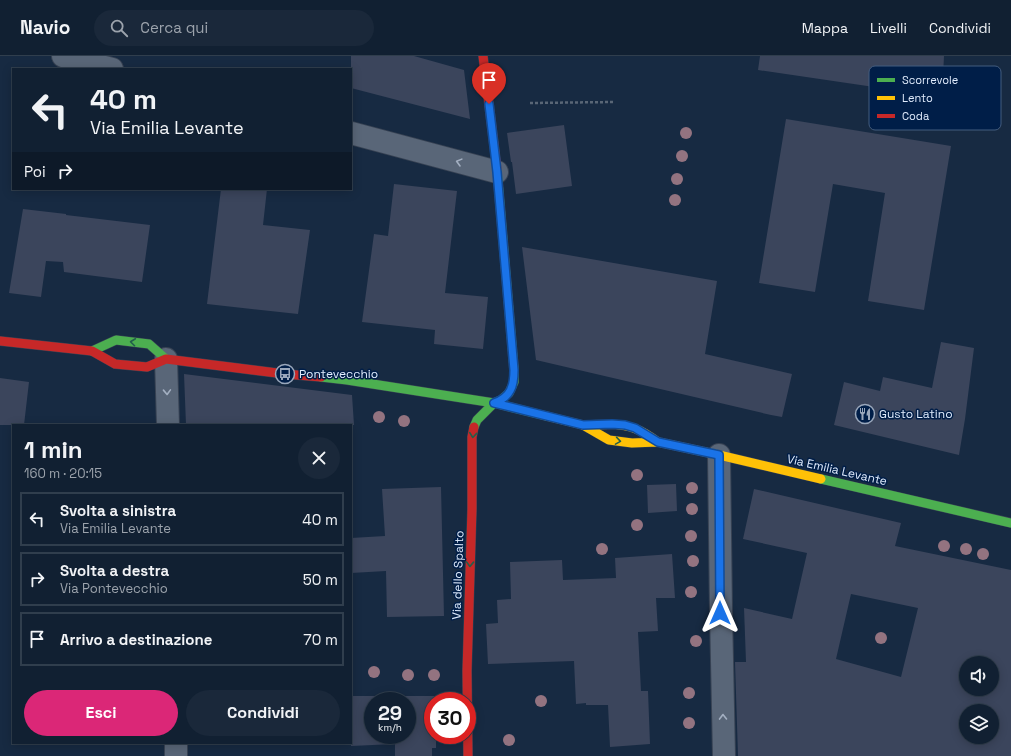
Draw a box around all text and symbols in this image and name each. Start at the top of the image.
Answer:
search box [94,10,374,46]
text: Navio [20,15,70,40]
icon: search [108,17,130,39]
text: Cerca qui [140,18,208,37]
text: Mappa [802,19,848,37]
text: Livelli [870,19,907,37]
text: Condividi [929,19,991,37]
pin [472,63,506,104]
legend [869,66,1001,130]
icon: arrive [478,69,500,91]
text: Scorrevole [902,73,958,87]
text: 40 m [90,81,157,117]
icon: left [24,84,76,136]
text: Lento [902,91,933,105]
text: Coda [902,109,930,123]
text: Via Emilia Levante [90,116,244,139]
one-way arrow [456,158,463,166]
icon: right [54,160,76,182]
text: Poi [24,162,46,181]
one-way arrow [130,338,136,347]
bus stop icon: Pontevecchio [274,363,296,385]
place label: Pontevecchio [299,366,378,382]
one-way arrow [163,389,171,395]
restaurant icon: Gusto Latino [854,403,876,425]
place label: Gusto Latino [879,406,953,422]
one-way arrow [469,431,478,438]
text: 1 min [24,434,83,465]
button: close [298,437,340,479]
one-way arrow [615,437,621,445]
street label: Via Emilia Levante [785,451,889,489]
text: 160 m · 20:15 [24,465,102,482]
text: Svolta a sinistra [60,501,176,520]
icon: left [26,508,48,530]
text: 40 m [302,510,338,529]
text: Via Emilia Levante [60,520,171,537]
street label: Via dello Spalto [448,530,468,620]
text: Svolta a destra [60,561,169,580]
one-way arrow [466,561,474,567]
icon: right [26,568,48,590]
text: 50 m [303,570,338,589]
text: Via Pontevecchio [60,580,168,597]
position arrow [699,592,741,634]
icon: arrive [26,628,48,650]
text: Arrivo a destinazione [60,630,212,649]
text: 70 m [303,630,338,649]
map controls [959,656,999,744]
button: sound [959,656,999,696]
button: Esci [24,690,178,736]
button: Condividi [186,690,340,736]
speed limit sign: 30 [424,692,476,744]
text: 29 [378,700,402,726]
button: layers [959,704,999,744]
one-way arrow [719,714,727,720]
text: km/h [378,721,402,734]

